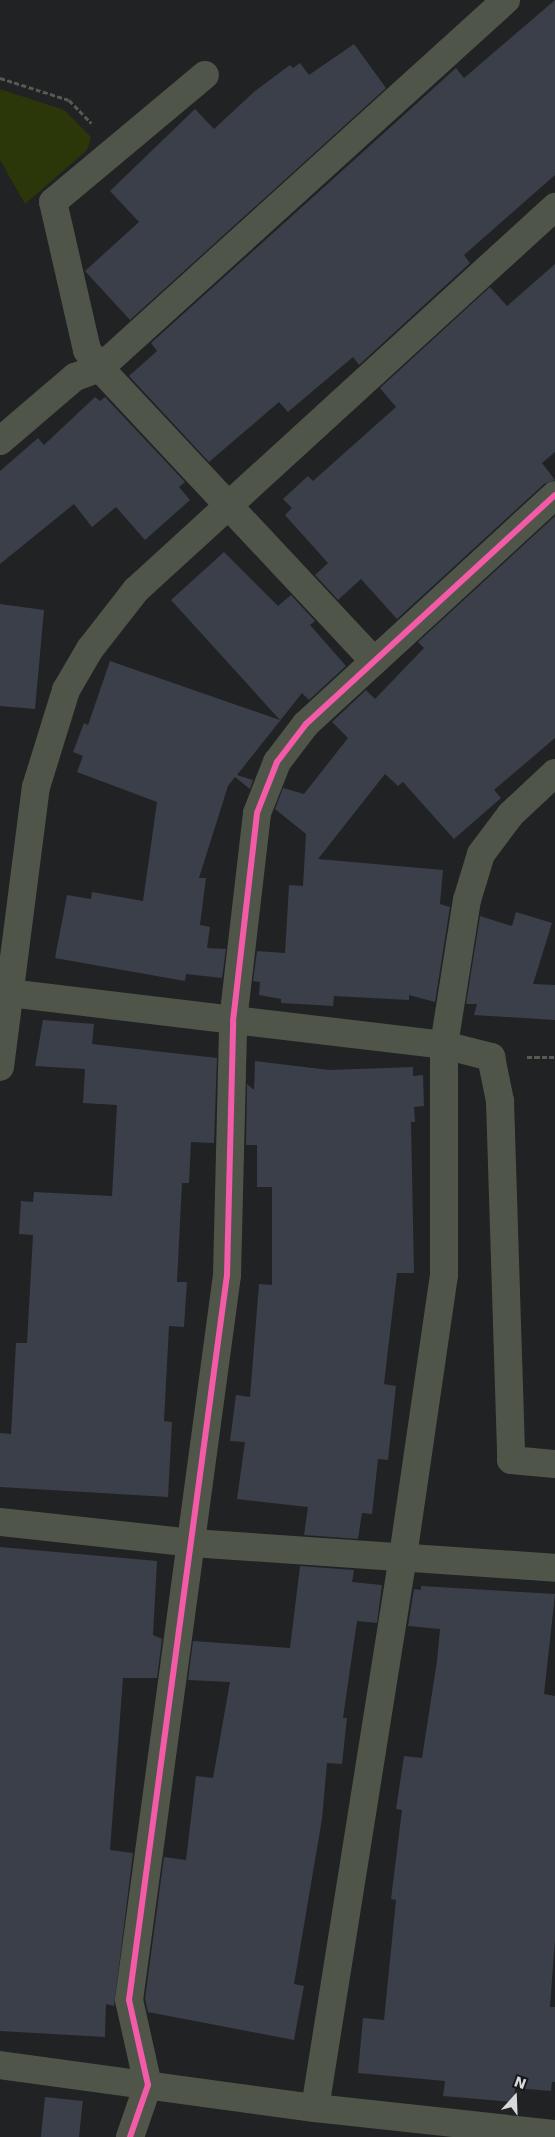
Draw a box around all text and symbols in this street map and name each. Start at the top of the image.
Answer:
north arrow [490,2072,540,2122]
text: N [512,2073,528,2092]

